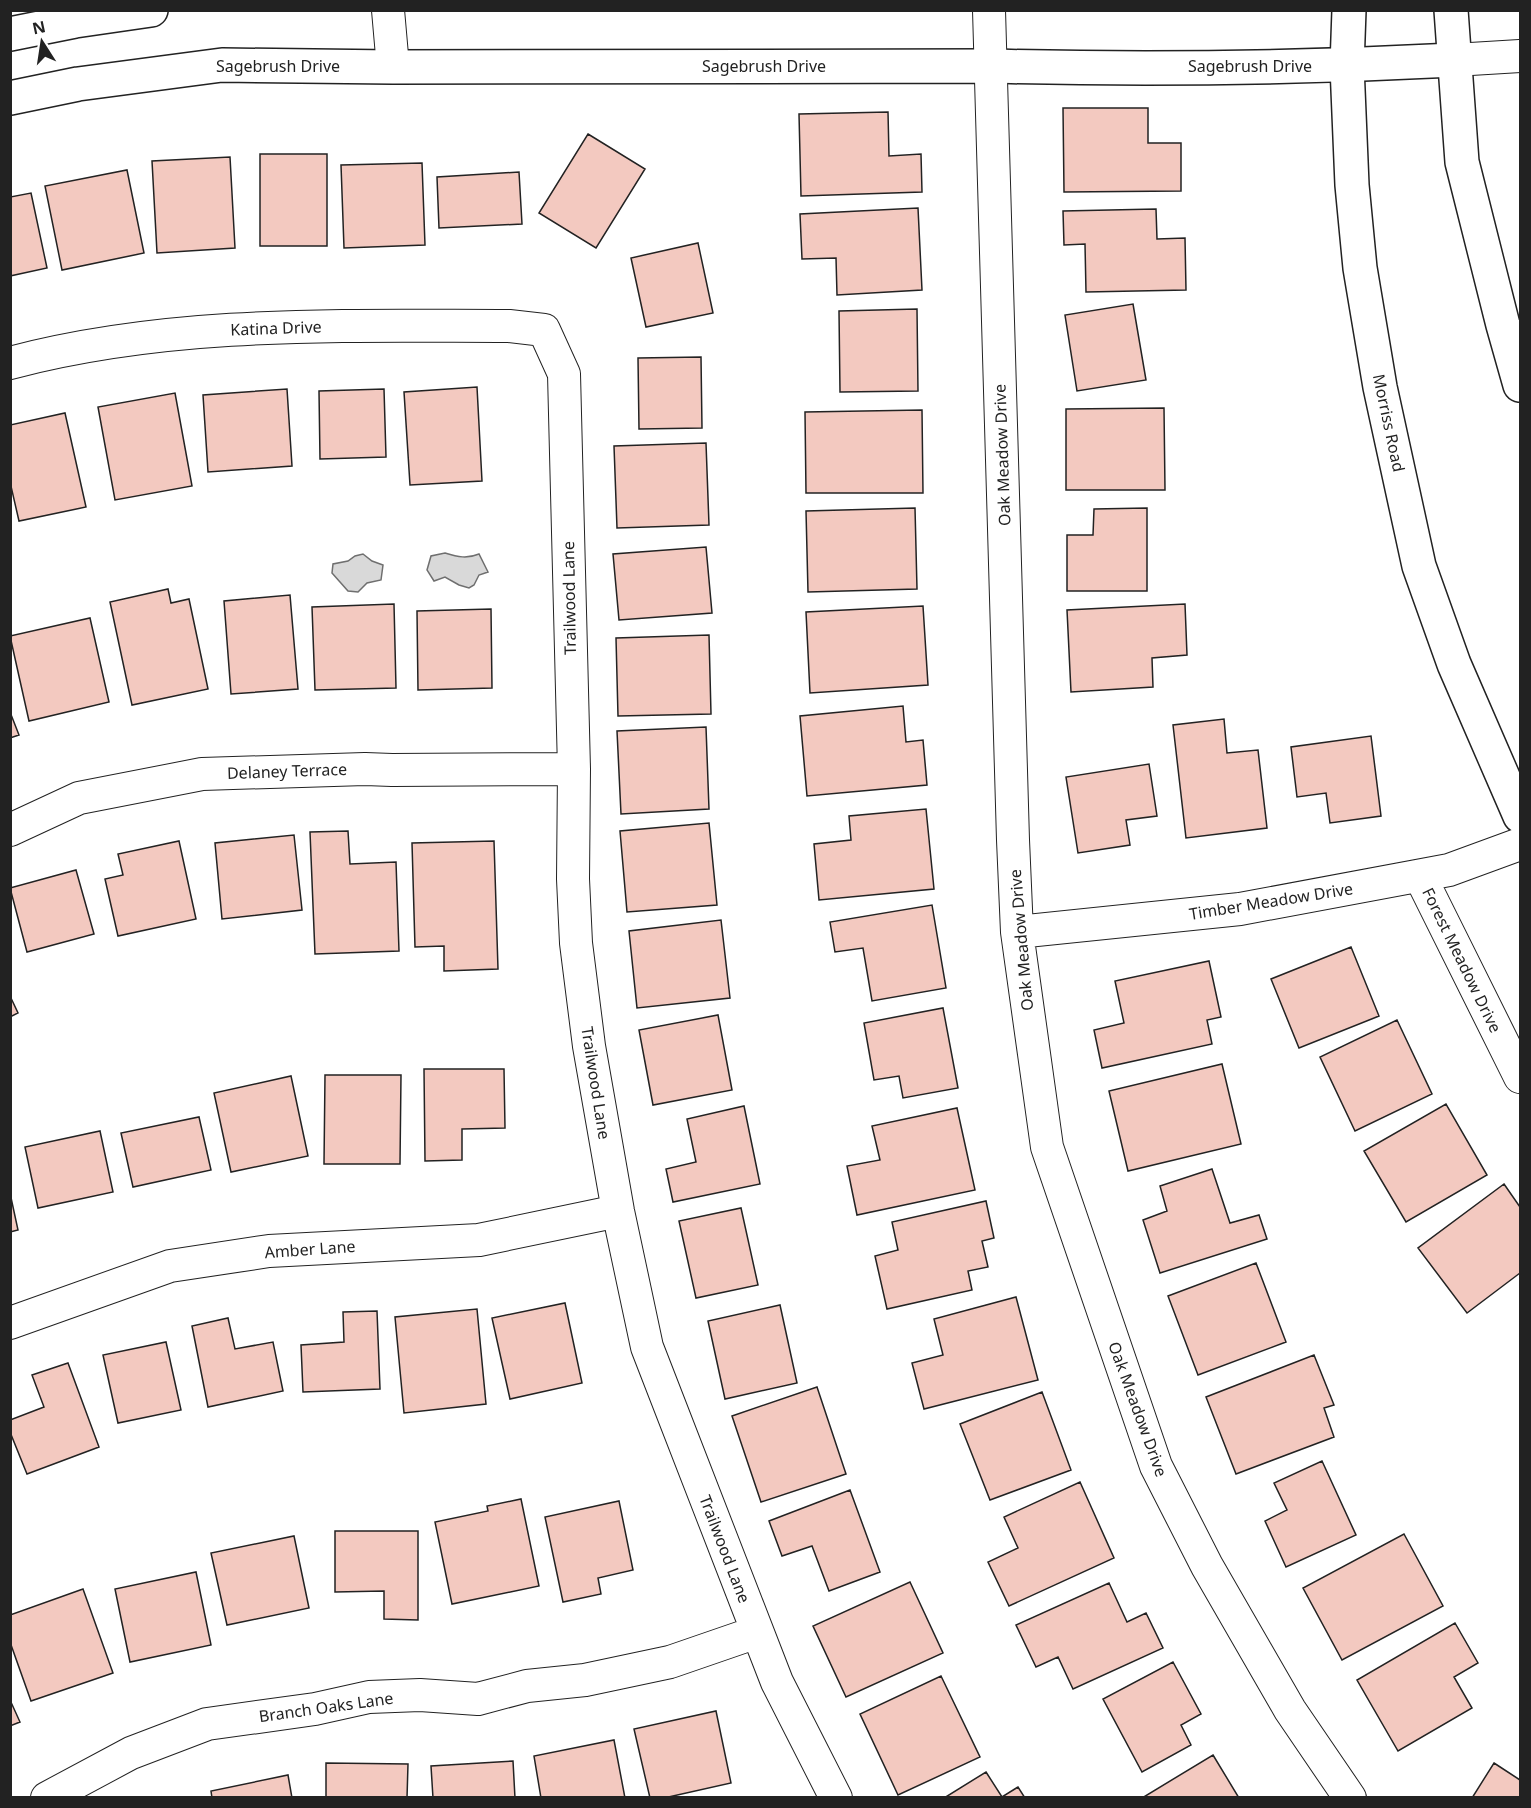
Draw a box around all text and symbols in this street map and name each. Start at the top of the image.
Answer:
north arrow [12,12,72,72]
text: N [30,15,48,39]
street label: Sagebrush Drive [216,55,340,77]
street label: Sagebrush Drive [702,55,826,77]
street label: Sagebrush Drive [1188,55,1312,77]
street label: Katina Drive [230,315,322,341]
street label: Morriss Road [1368,372,1410,474]
street label: Oak Meadow Drive [989,384,1015,526]
street label: Trailwood Lane [557,541,581,655]
street label: Delaney Terrace [227,758,347,784]
street label: Oak Meadow Drive [1004,868,1038,1012]
street label: Timber Meadow Drive [1187,877,1355,925]
street label: Forest Meadow Drive [1417,884,1507,1036]
street label: Trailwood Lane [576,1025,616,1141]
street label: Amber Lane [264,1235,356,1263]
street label: Oak Meadow Drive [1103,1338,1173,1480]
street label: Trailwood Lane [694,1492,756,1606]
street label: Branch Oaks Lane [257,1687,395,1727]

